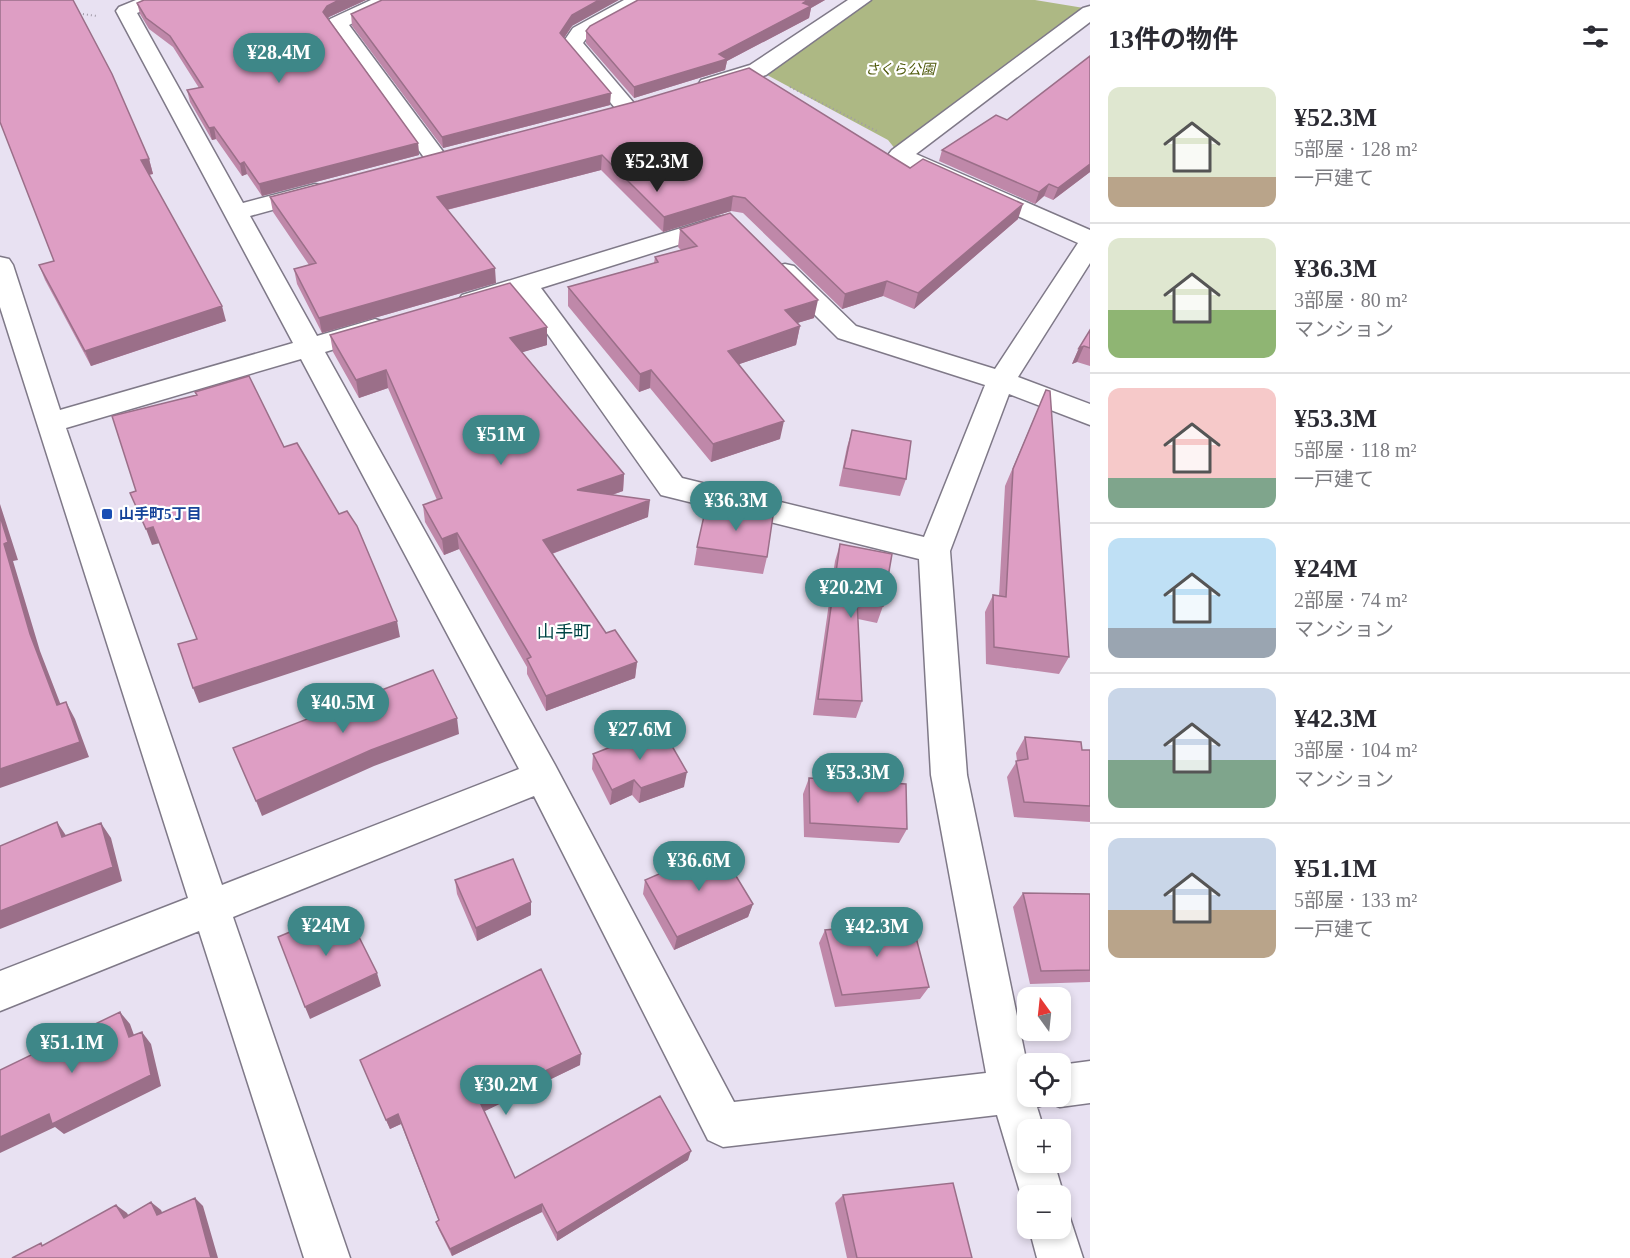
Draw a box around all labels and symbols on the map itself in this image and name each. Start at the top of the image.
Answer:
pin: ¥28.4M [230,33,328,84]
park label: さくら公園 [865,62,937,77]
pin: ¥52.3M [608,142,706,193]
pin: ¥51M [465,415,537,466]
pin: ¥36.3M [687,481,785,532]
place label: 山手町5丁目 [119,506,202,522]
marker: 山手町5丁目 [100,507,114,521]
pin: ¥20.2M [802,568,900,619]
district label: 山手町 [537,622,591,642]
pin: ¥40.5M [294,683,392,734]
pin: ¥27.6M [591,710,689,761]
pin: ¥53.3M [809,753,907,804]
pin: ¥36.6M [650,841,748,892]
pin: ¥24M [290,906,362,957]
pin: ¥42.3M [828,907,926,958]
north arrow [1017,987,1071,1041]
pin: ¥51.1M [23,1023,121,1074]
pin: ¥30.2M [457,1065,555,1116]

